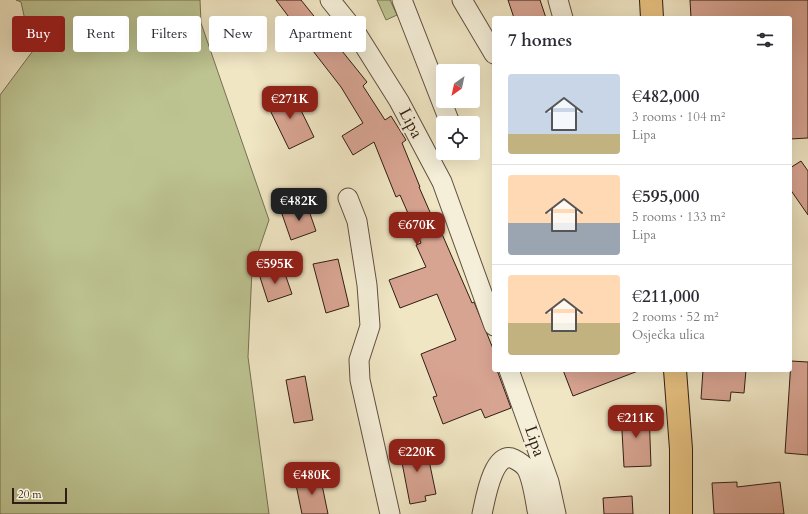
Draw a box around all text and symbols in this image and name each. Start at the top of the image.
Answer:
chip: Buy [12,16,65,52]
chip: Rent [73,16,129,52]
chip: Filters [137,16,201,52]
chip: New [209,16,267,52]
chip: Apartment [275,16,366,52]
text: 7 homes [508,29,572,52]
icon: filters [754,29,776,51]
north arrow [436,64,480,108]
map controls [436,64,480,160]
text: €482,000 [632,85,699,108]
pin: €271K [262,86,318,120]
text: €271K [271,90,309,108]
icon: home [540,90,588,138]
street label: Lipa [393,104,429,143]
text: 3 rooms · 104 m² [632,108,725,126]
button: locate [436,116,480,160]
text: Lipa [632,126,656,144]
text: €595,000 [632,185,699,208]
pin: €482K [271,188,327,222]
icon: home [540,191,588,239]
text: €482K [280,192,318,210]
text: 5 rooms · 133 m² [632,208,725,226]
pin: €670K [389,212,445,246]
text: €670K [398,216,436,234]
text: Lipa [632,226,656,244]
pin: €595K [247,251,303,285]
text: €595K [256,255,294,273]
text: €211,000 [632,285,699,308]
icon: home [540,291,588,339]
text: 2 rooms · 52 m² [632,308,719,326]
text: Osječka ulica [632,326,705,344]
pin: €211K [608,405,664,439]
text: €211K [617,409,655,427]
street label: Lipa [519,422,551,460]
pin: €220K [389,439,445,473]
text: €220K [398,443,436,461]
pin: €480K [284,462,340,496]
text: €480K [293,466,331,484]
scale bar [12,486,67,505]
text: 20 m [18,487,42,502]

